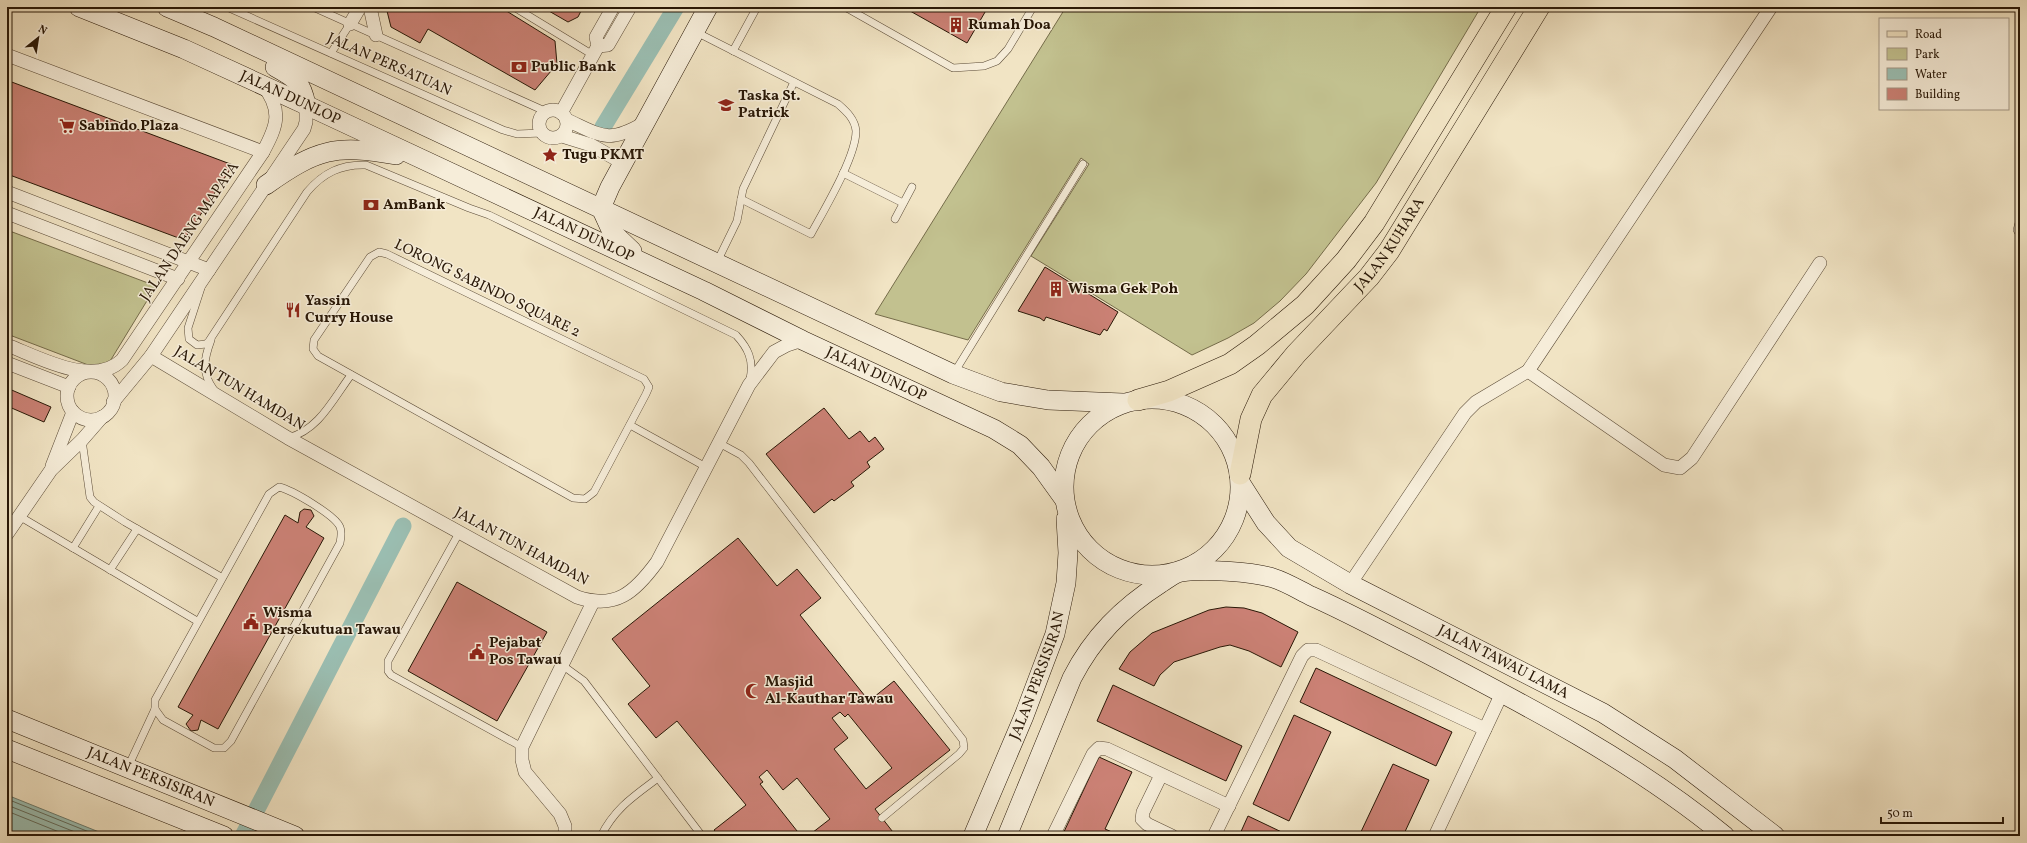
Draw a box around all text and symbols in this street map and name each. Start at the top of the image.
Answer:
place label: Rumah Doa [968,15,1051,36]
building icon: Rumah Doa [947,16,965,34]
north arrow [18,18,58,58]
legend [1879,18,2009,110]
text: N [35,22,49,39]
text: Road [1915,27,1942,43]
street label: JALAN PERSATUAN [323,28,455,102]
text: Park [1915,47,1940,63]
place label: Public Bank [531,57,616,78]
bank icon: Public Bank [510,58,528,76]
street label: JALAN DUNLOP [236,66,344,130]
text: Water [1915,67,1947,83]
place label: Taska St. Patrick [738,86,800,124]
text: Building [1915,87,1960,103]
school or university icon: Taska St. Patrick [717,96,735,114]
place label: Sabindo Plaza [79,116,179,137]
supermarket icon: Sabindo Plaza [58,117,76,135]
place label: Tugu PKMT [562,145,645,166]
place icon: Tugu PKMT [541,146,559,164]
street label: JALAN DAENG MAPATA [135,158,245,306]
street label: JALAN KUHARA [1349,193,1430,297]
place label: AmBank [383,195,445,216]
bank icon: AmBank [362,196,380,214]
street label: JALAN DUNLOP [530,202,638,268]
street label: LORONG SABINDO SQUARE 2 [390,235,584,343]
place label: Wisma Gek Poh [1068,279,1178,300]
building icon: Wisma Gek Poh [1047,280,1065,298]
place label: Yassin Curry House [305,291,394,329]
restaurant icon: Yassin Curry House [284,301,302,319]
street label: JALAN TUN HAMDAN [170,342,308,436]
street label: JALAN DUNLOP [822,342,930,407]
street label: JALAN TUN HAMDAN [450,503,592,591]
place label: Wisma Persekutuan Tawau [263,603,401,641]
street label: JALAN PERSISIRAN [1004,609,1070,743]
public building icon: Wisma Persekutuan Tawau [242,613,260,631]
street label: JALAN TAWAU LAMA [1434,620,1573,705]
place label: Pejabat Pos Tawau [489,633,562,671]
public building icon: Pejabat Pos Tawau [468,643,486,661]
place label: Masjid Al-Kauthar Tawau [765,672,893,710]
mosque icon: Masjid Al-Kauthar Tawau [744,682,762,700]
street label: JALAN PERSISIRAN [84,742,217,813]
scale bar [1881,799,2003,825]
text: 50 m [1887,806,1913,822]

